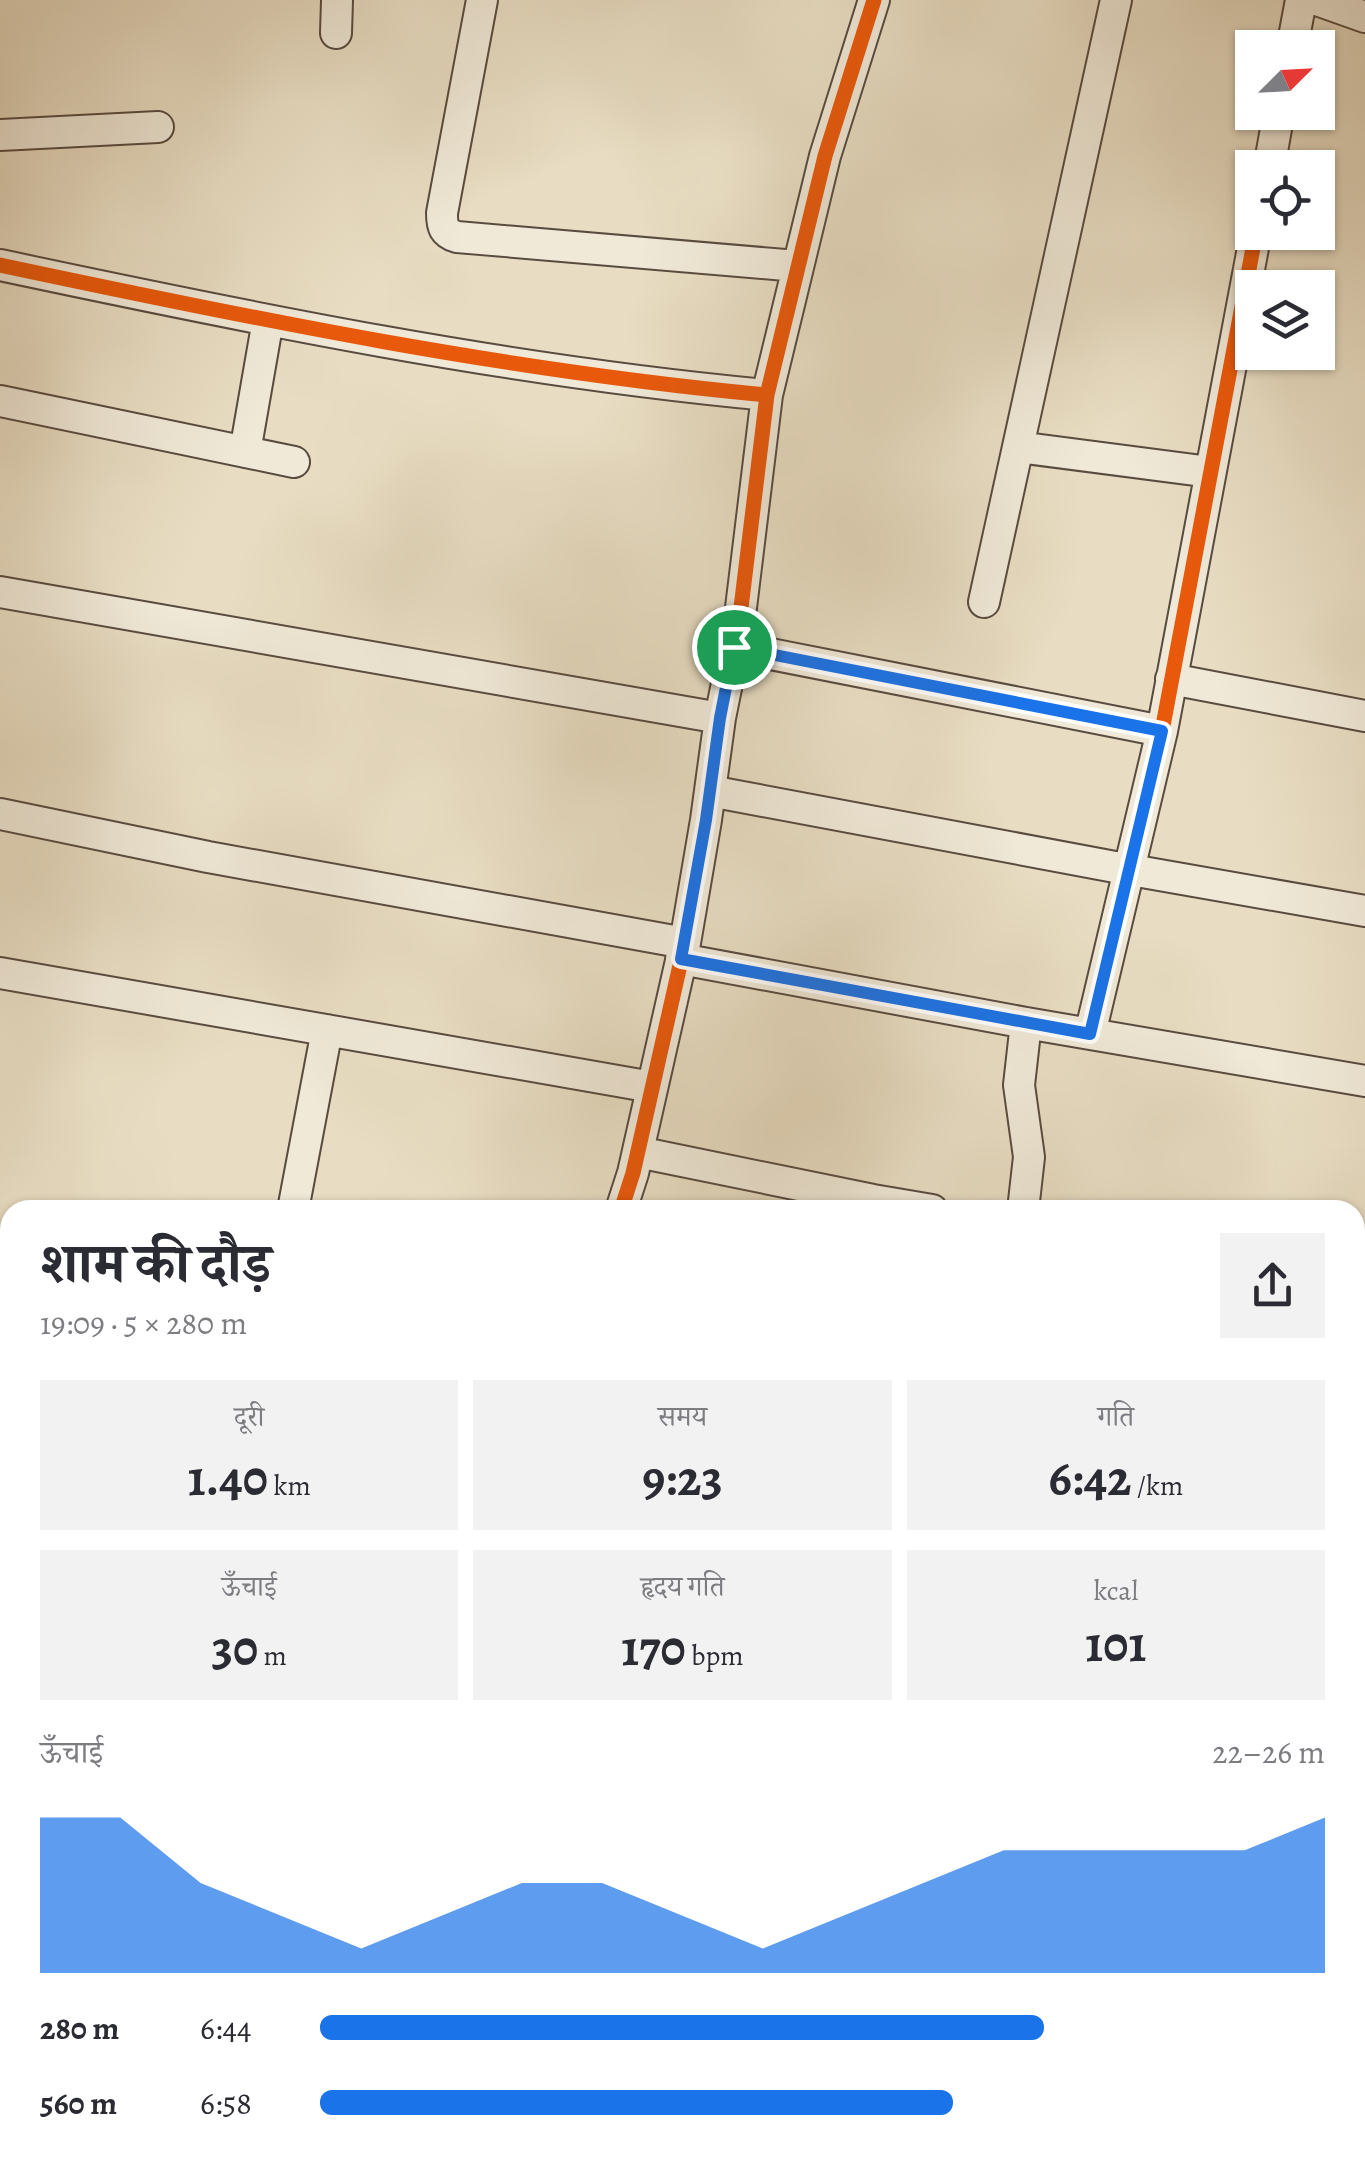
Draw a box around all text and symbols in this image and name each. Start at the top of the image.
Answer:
north arrow [1235,30,1335,130]
map controls [1235,30,1335,370]
button: locate [1235,150,1335,250]
button: layers [1235,270,1335,370]
pin [692,605,777,690]
icon: arrive [707,620,762,675]
text: शाम की दौड़ [40,1226,271,1301]
button: share [1220,1233,1325,1338]
text: 19:09 · 5 × 280 m [40,1301,247,1345]
text: दूरी [234,1398,264,1436]
text: समय [658,1398,707,1436]
text: गति [1098,1398,1134,1436]
text: 1.40 [188,1444,268,1512]
text: 9:23 [642,1444,723,1512]
text: 6:42 [1048,1444,1131,1512]
text: km [268,1467,311,1505]
text: /km [1131,1467,1183,1505]
text: ऊँचाई [222,1568,277,1606]
text: हृदय गति [640,1568,725,1606]
text: kcal [1093,1572,1138,1610]
text: 101 [1085,1610,1146,1678]
text: 30 [211,1614,258,1682]
text: 170 [621,1614,686,1682]
text: m [258,1637,287,1675]
text: bpm [686,1637,744,1675]
text: ऊँचाई [40,1730,103,1774]
text: 22–26 m [1212,1730,1325,1774]
text: 280 m [40,2006,119,2050]
text: 6:44 [200,2006,251,2050]
text: 560 m [40,2081,117,2125]
text: 6:58 [200,2081,252,2125]

